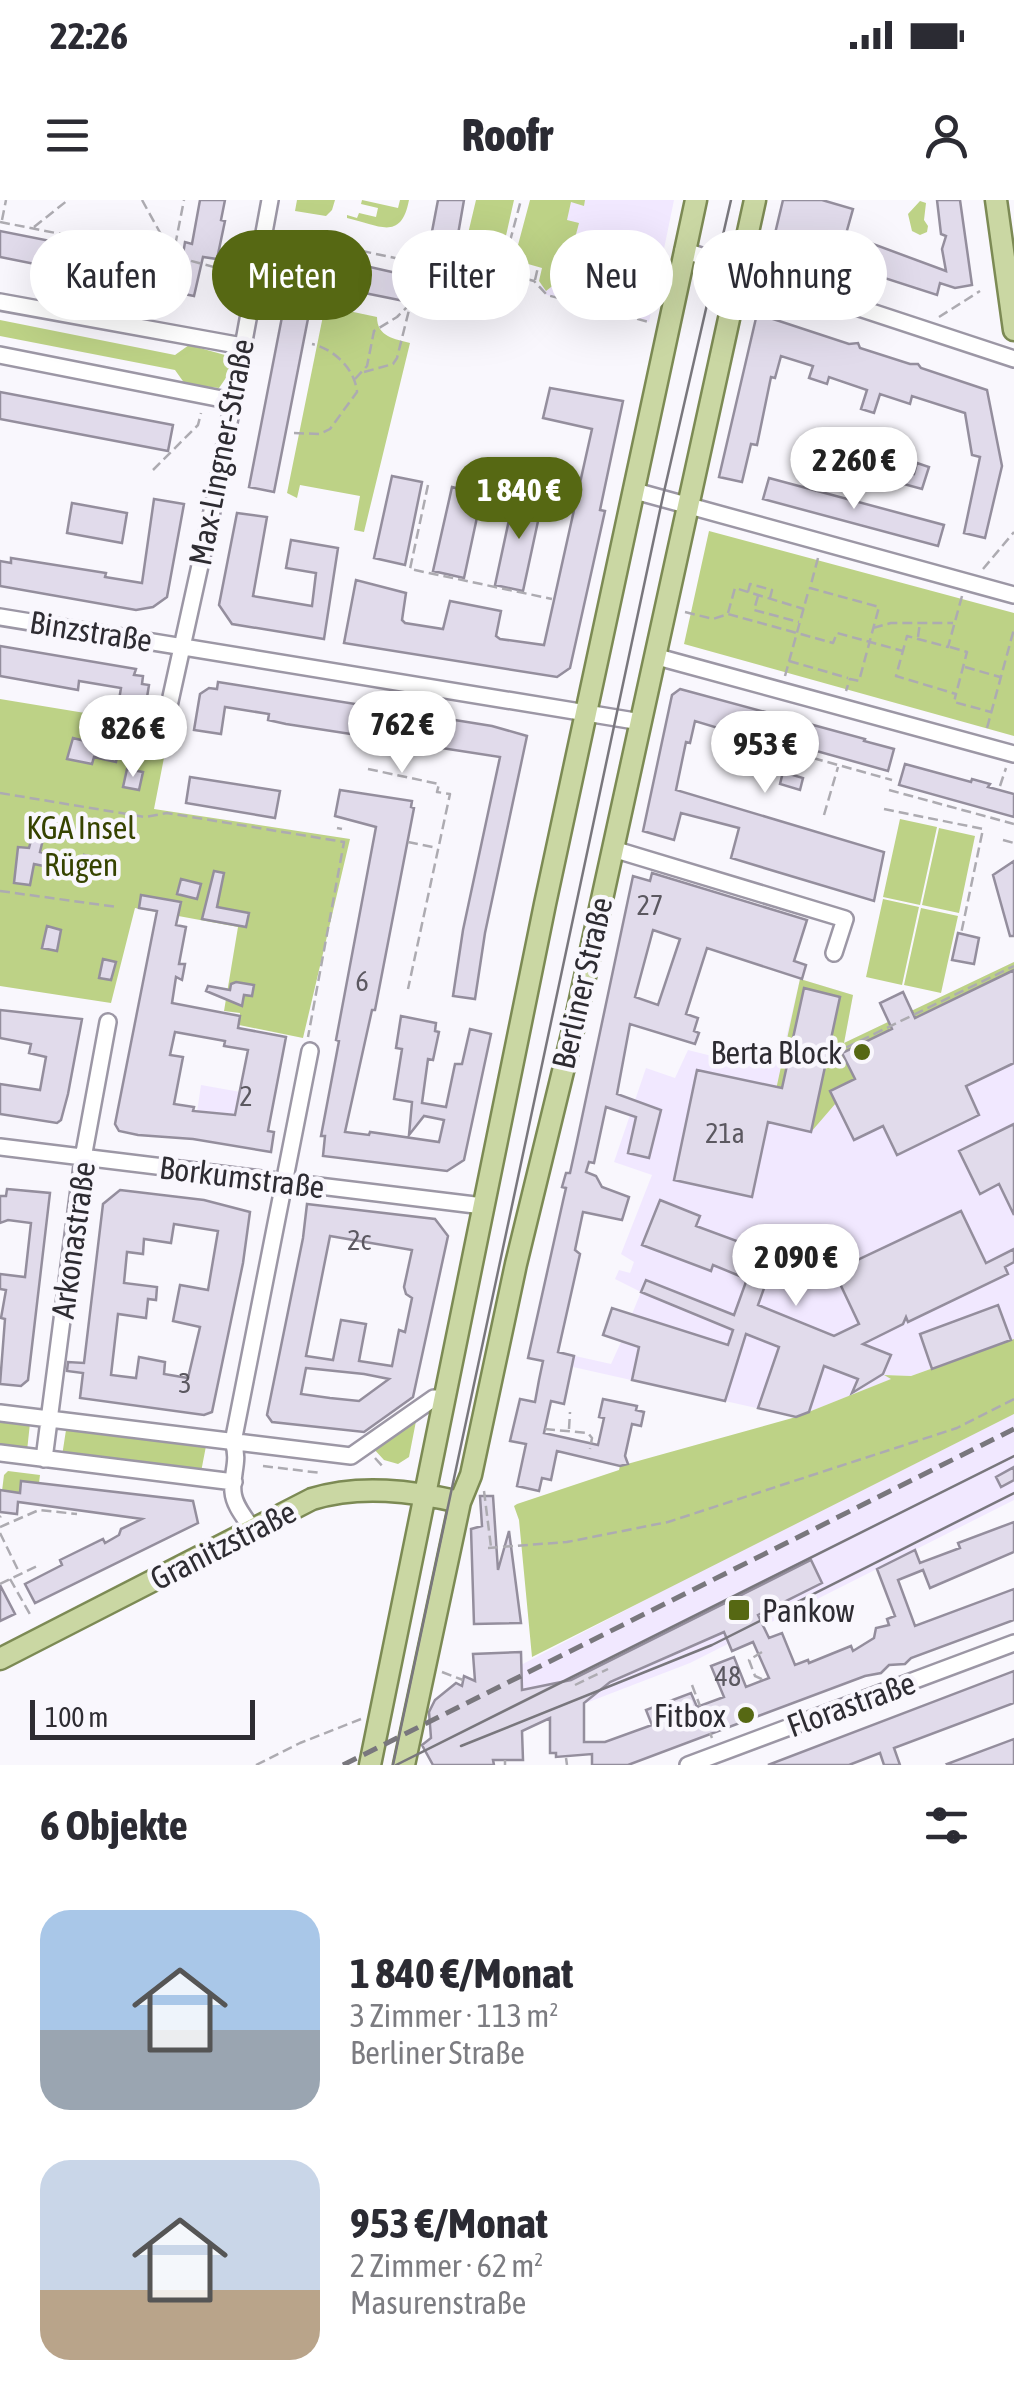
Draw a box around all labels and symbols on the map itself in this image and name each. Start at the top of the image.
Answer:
street label: Max-Lingner-Straße [181,336,261,568]
pin: 2 260 € [762,427,946,512]
pin: 1 840 € [427,457,611,542]
street label: Binzstraße [27,603,155,659]
pin: 762 € [332,691,472,776]
pin: 826 € [63,695,203,780]
pin: 953 € [695,711,835,796]
park label: KGA Insel Rügen [26,809,136,883]
house number: 27 [637,889,663,921]
street label: Berliner Straße [544,894,620,1072]
house number: 6 [355,965,369,997]
place label: Berta Block [710,1034,842,1071]
marker: Berta Block [851,1041,873,1063]
house number: 2 [239,1080,253,1112]
house number: 21a [705,1117,745,1149]
street label: Borkumstraße [157,1149,327,1205]
street label: Arkonastraße [44,1159,102,1321]
house number: 2c [347,1224,371,1256]
pin: 2 090 € [704,1224,888,1309]
house number: 3 [178,1367,192,1399]
street label: Granitzstraße [144,1493,302,1597]
place label: Pankow [762,1592,855,1629]
marker: Pankow [726,1597,752,1623]
house number: 48 [715,1660,741,1692]
street label: Florastraße [782,1664,920,1744]
scale bar [30,1695,255,1740]
place label: Fitbox [654,1697,726,1734]
marker: Fitbox [735,1704,757,1726]

